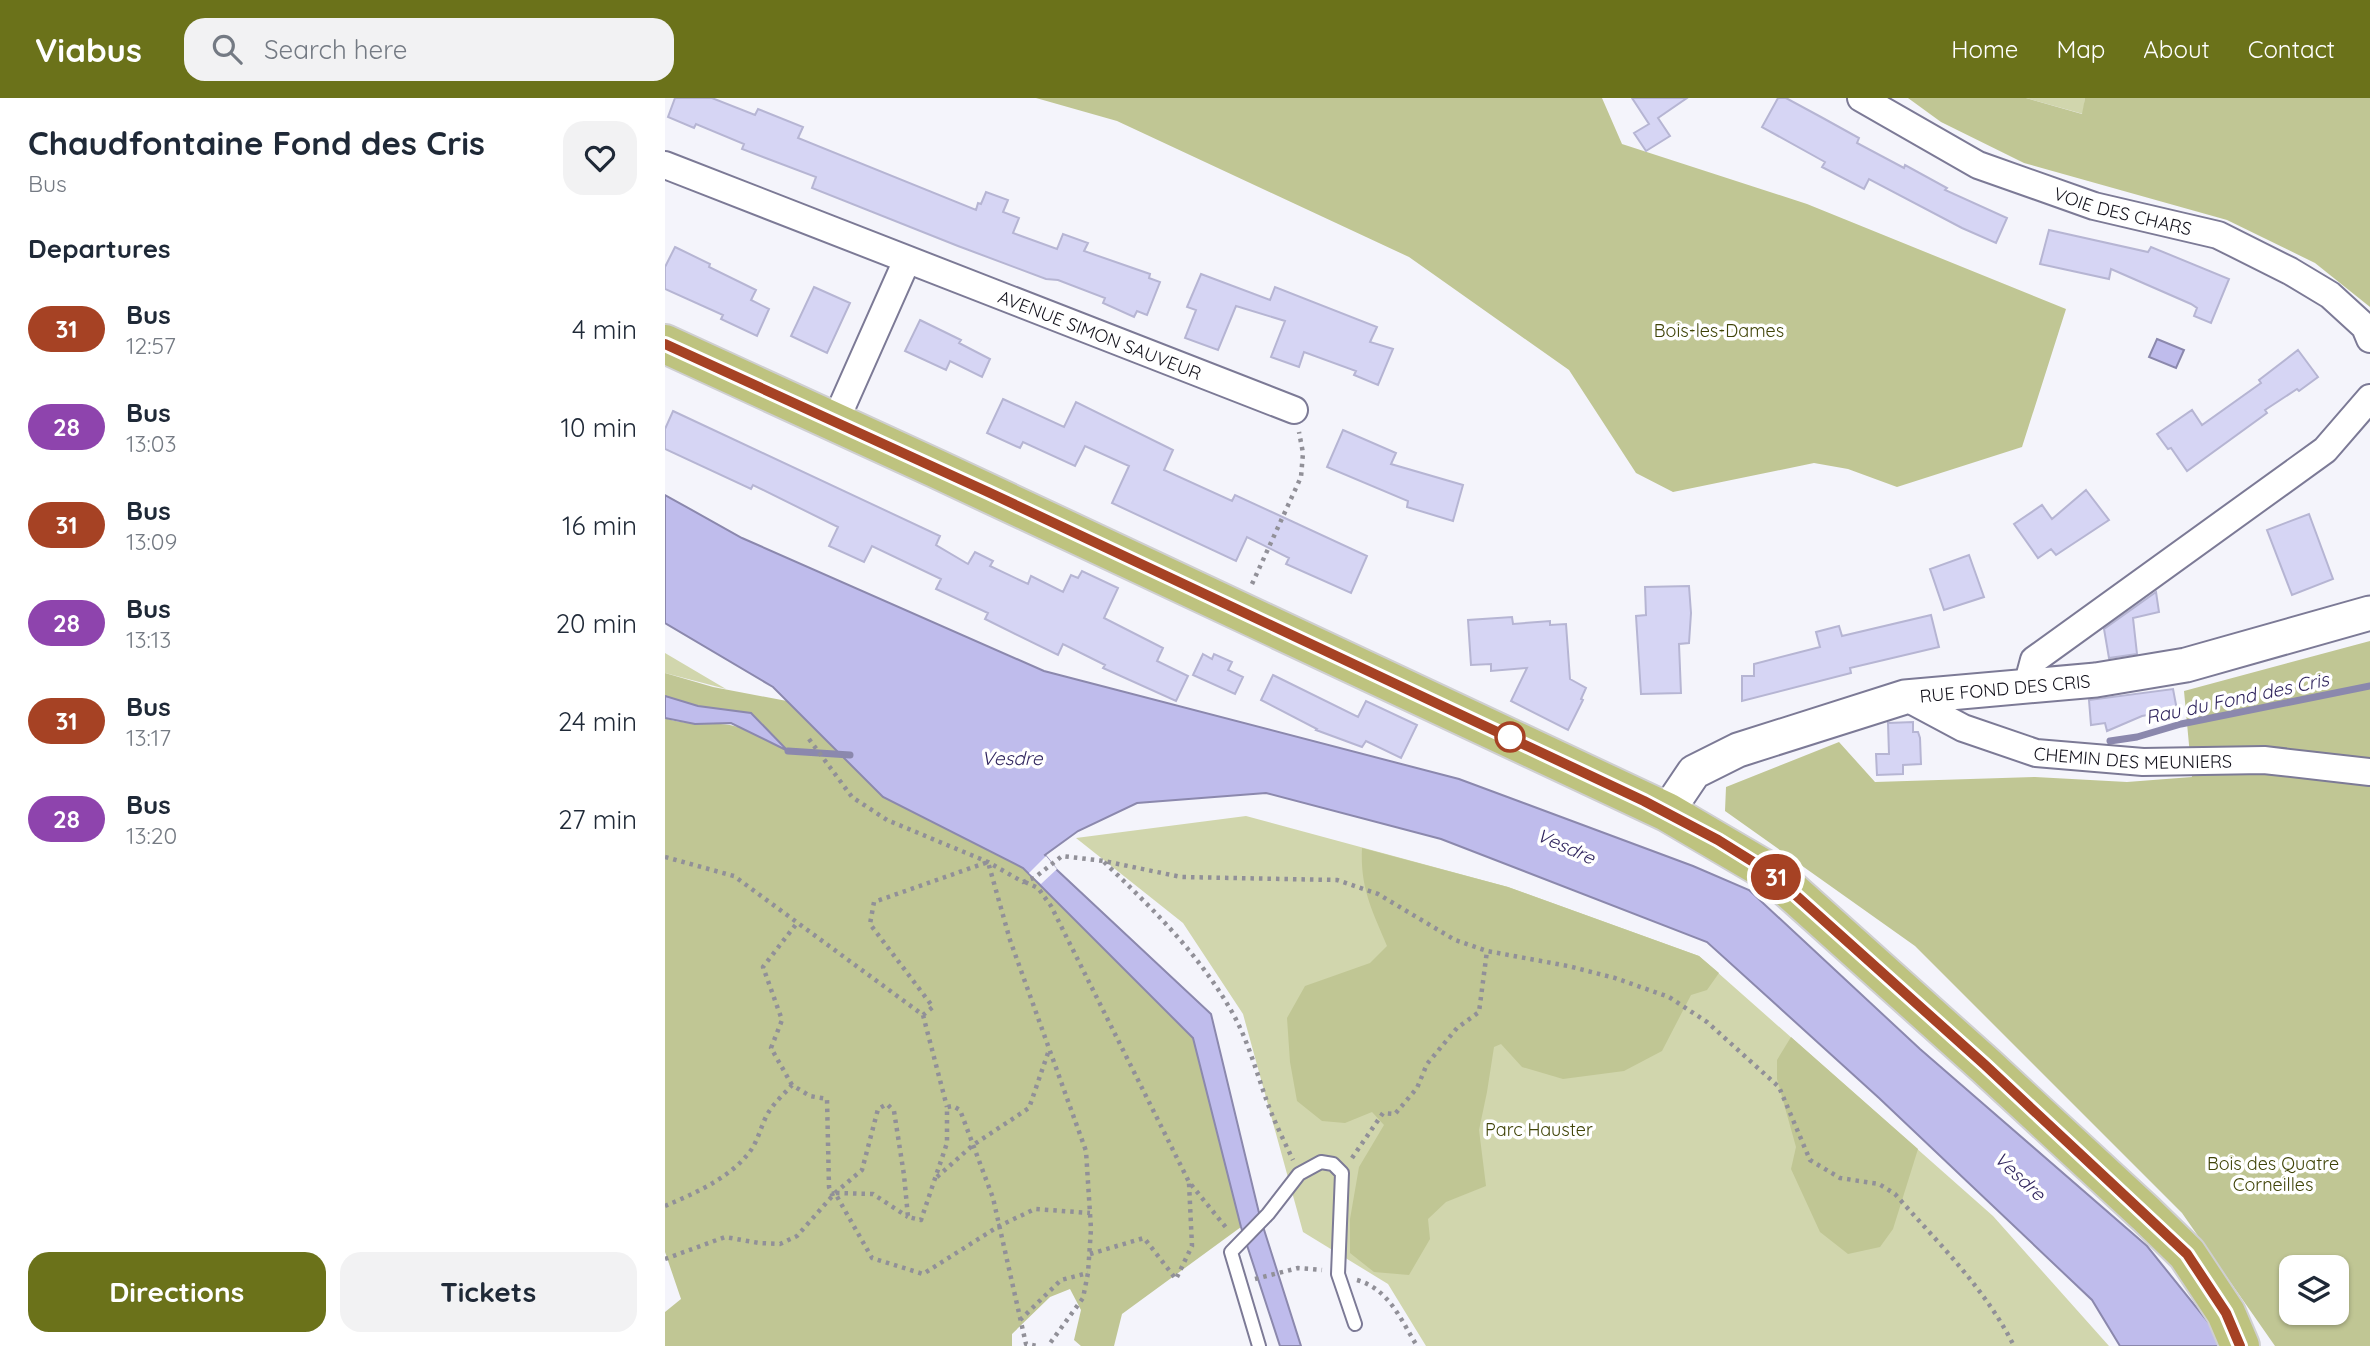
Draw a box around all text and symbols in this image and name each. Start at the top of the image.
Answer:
search box [184,18,674,81]
text: Viabus [35,29,142,70]
icon: search [208,30,246,68]
text: Search here [264,33,407,66]
text: Home [1951,34,2018,64]
text: Map [2056,34,2105,64]
text: About [2143,34,2210,64]
text: Contact [2248,34,2335,64]
button: heart [563,121,637,195]
text: Chaudfontaine Fond des Cris [28,122,485,163]
text: Bus [28,169,67,198]
street label: VOIE DES CHARS [2051,181,2194,240]
text: Departures [28,232,171,265]
street label: AVENUE SIMON SAUVEUR [995,285,1205,384]
text: Bus [126,298,171,331]
text: 4 min [572,313,637,346]
text: 31 [55,314,78,344]
park label: Bois-les-Dames [1654,319,1784,342]
text: 12:57 [126,331,176,360]
text: Bus [126,396,171,429]
text: 10 min [561,411,637,444]
text: 28 [53,412,80,442]
text: 13:03 [126,429,177,458]
text: Bus [126,494,171,527]
text: 16 min [562,509,637,542]
text: 31 [55,510,78,540]
text: 13:09 [126,527,177,556]
text: Bus [126,592,171,625]
text: 20 min [556,607,637,640]
text: 28 [53,608,80,638]
text: 13:13 [126,625,171,654]
water label: Rau du Fond des Cris [2143,667,2332,729]
street label: RUE FOND DES CRIS [1919,669,2091,707]
text: Bus [126,690,171,723]
text: 24 min [558,705,637,738]
text: 31 [55,706,78,736]
unlabelled marker [1495,722,1525,752]
text: 13:17 [126,723,171,752]
street label: CHEMIN DES MEUNIERS [2033,741,2232,774]
water label: Vesdre [982,746,1044,770]
text: Bus [126,788,171,821]
text: 27 min [558,803,637,836]
text: 28 [53,804,80,834]
text: 13:20 [126,821,177,850]
water label: Vesdre [1533,823,1600,870]
line badge: 31 [1745,854,1807,900]
text: 31 [1765,862,1787,892]
park label: Parc Hauster [1485,1118,1593,1141]
water label: Vesdre [1990,1146,2051,1206]
park label: Bois des Quatre Corneilles [2207,1152,2339,1196]
button: Directions [28,1252,326,1332]
button: Tickets [340,1252,637,1332]
map controls [2279,1255,2349,1325]
button: layers [2279,1255,2349,1325]

